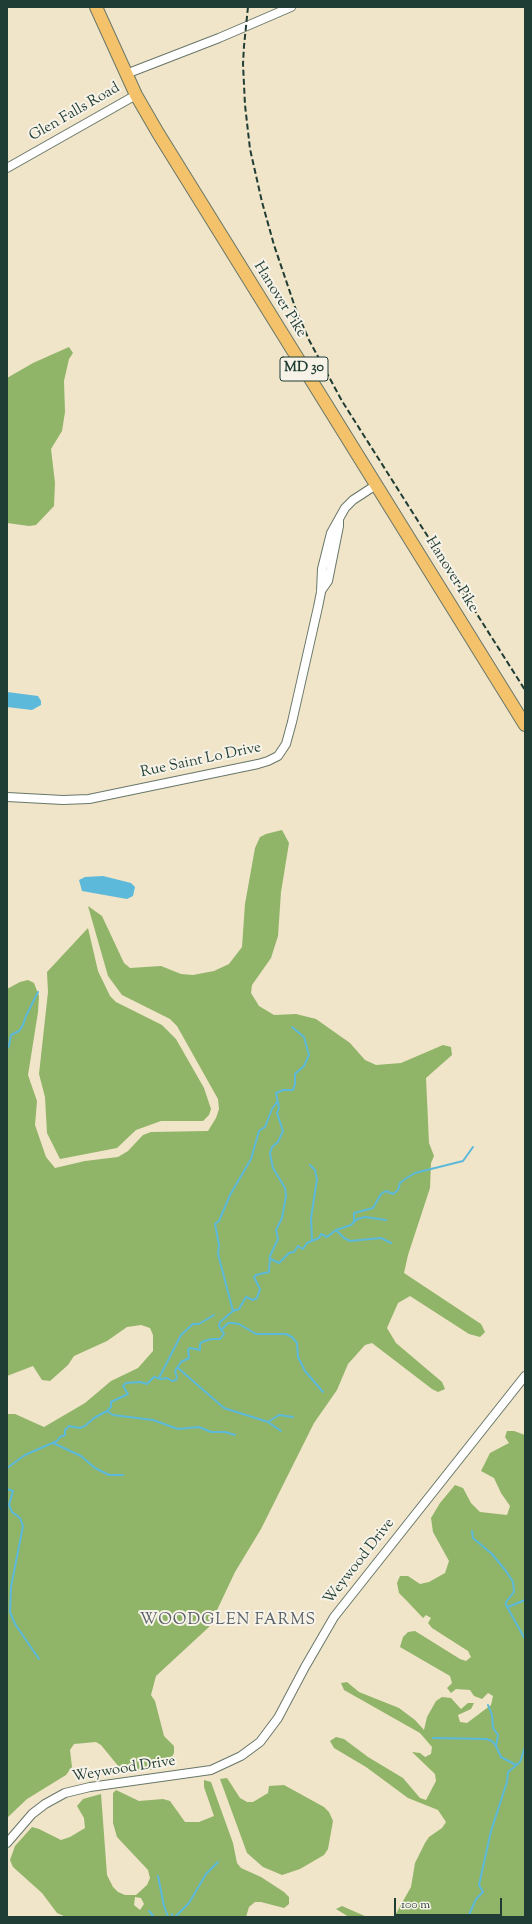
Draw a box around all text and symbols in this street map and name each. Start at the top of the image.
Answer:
street label: Glen Falls Road [27,80,123,146]
street label: Hanover Pike [249,259,309,341]
road number: MD 30 [280,357,328,381]
street label: Hanover Pike [421,534,481,616]
street label: Rue Saint Lo Drive [139,739,263,783]
street label: Weywood Drive [321,1515,399,1609]
district label: WOODGLEN FARMS [140,1611,316,1631]
street label: Weywood Drive [71,1753,177,1787]
scale bar [396,1890,504,1916]
text: 100 m [401,1896,430,1914]

